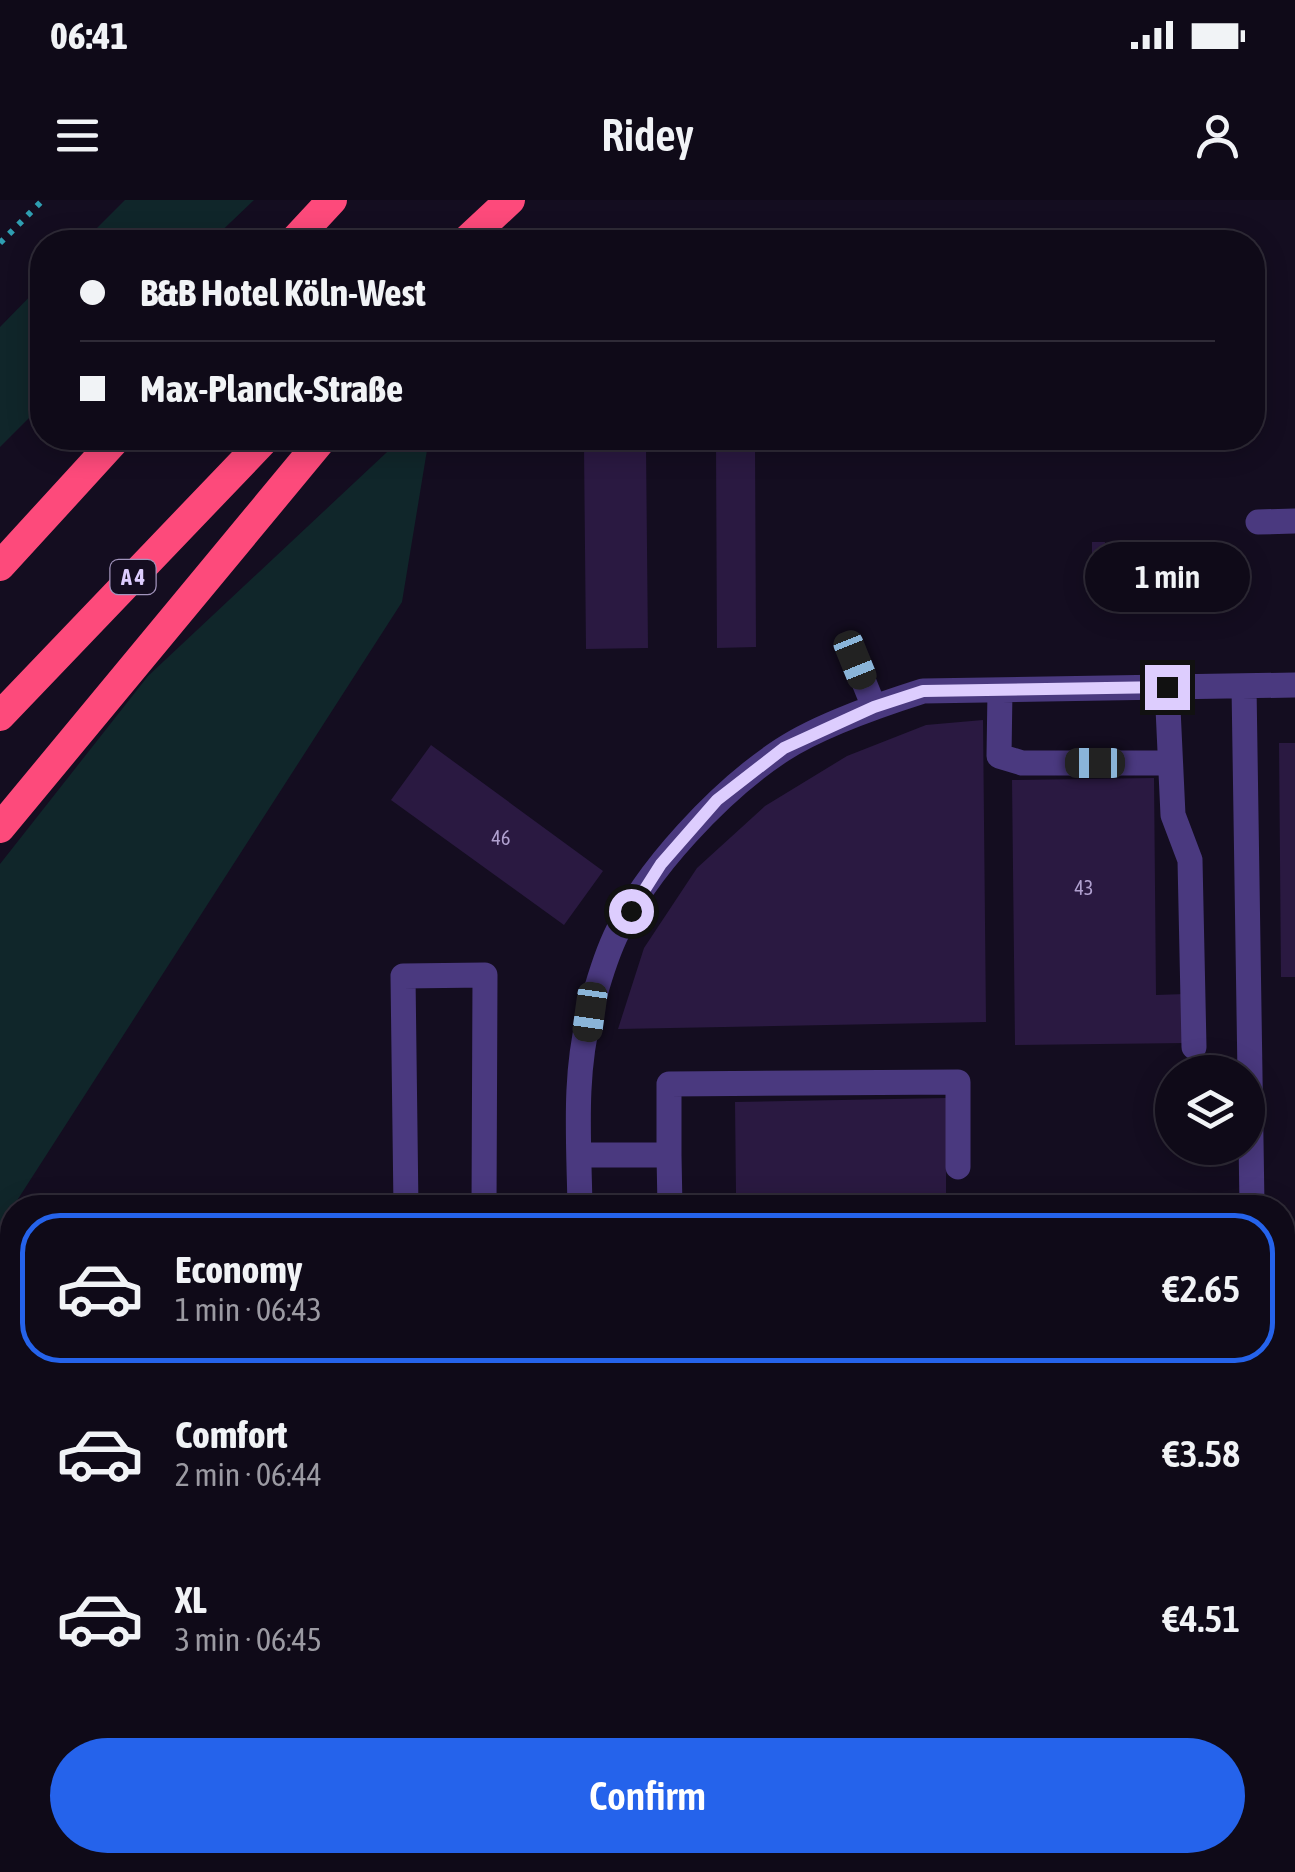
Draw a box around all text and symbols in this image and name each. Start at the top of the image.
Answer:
text: 06:41 [50,14,128,57]
icon: menu [50,108,105,163]
icon: person [1190,108,1245,163]
text: Ridey [601,109,694,161]
text: B&B Hotel Köln-West [140,271,426,314]
text: Max-Planck-Straße [140,367,403,410]
callout: 1 min [1084,542,1250,612]
text: 1 min [1135,558,1200,595]
road number: A 4 [110,560,156,594]
car [830,627,880,693]
route end [1145,665,1190,710]
car [1065,748,1125,778]
house number: 46 [492,826,510,849]
house number: 43 [1075,876,1093,899]
route start [609,889,654,934]
car [571,980,609,1044]
map controls [1155,1055,1265,1165]
button: layers [1155,1055,1265,1165]
icon: car [55,1243,145,1333]
text: Economy [175,1248,302,1291]
text: €2.65 [1163,1267,1240,1310]
text: 1 min · 06:43 [175,1291,322,1328]
icon: car [55,1408,145,1498]
text: Comfort [175,1413,287,1456]
text: €3.58 [1163,1432,1240,1475]
text: 2 min · 06:44 [175,1456,322,1493]
icon: car [55,1573,145,1663]
text: XL [175,1578,207,1621]
text: €4.51 [1163,1597,1240,1640]
text: 3 min · 06:45 [175,1621,322,1658]
button: Confirm [50,1738,1245,1853]

